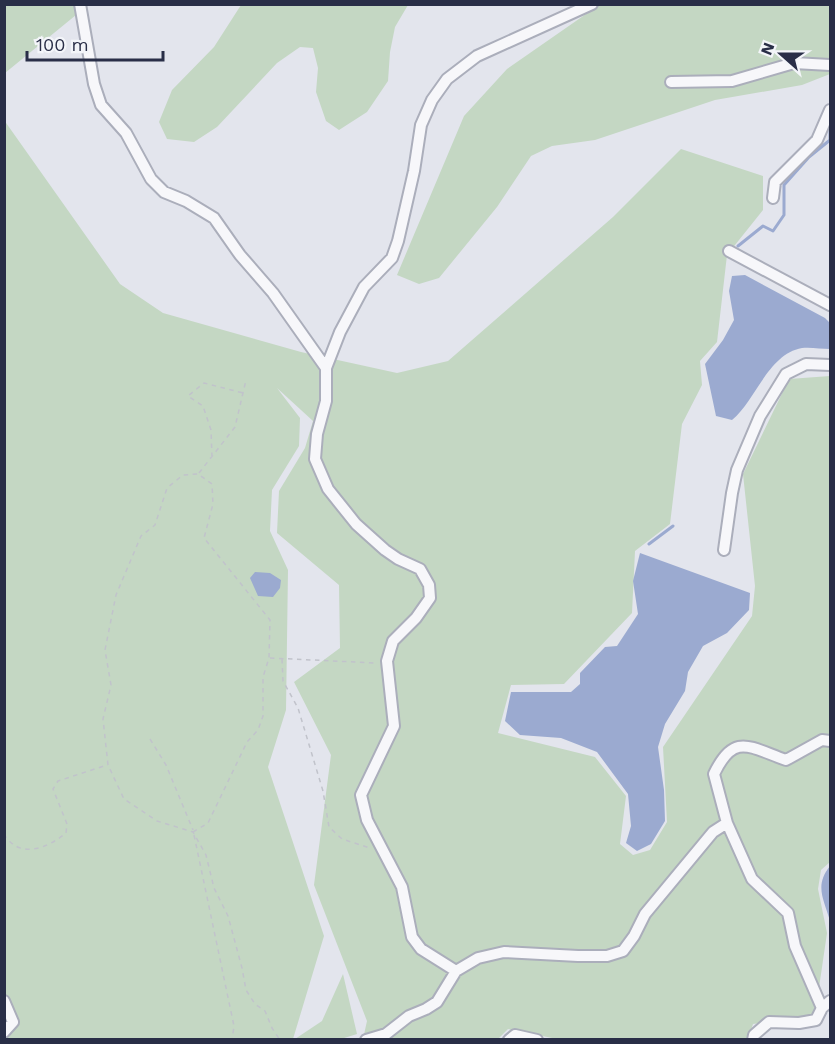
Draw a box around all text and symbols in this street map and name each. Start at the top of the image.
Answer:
scale bar [27,24,164,62]
north arrow [751,24,811,84]
text: 100 m [36,34,89,55]
text: N [756,40,778,58]

